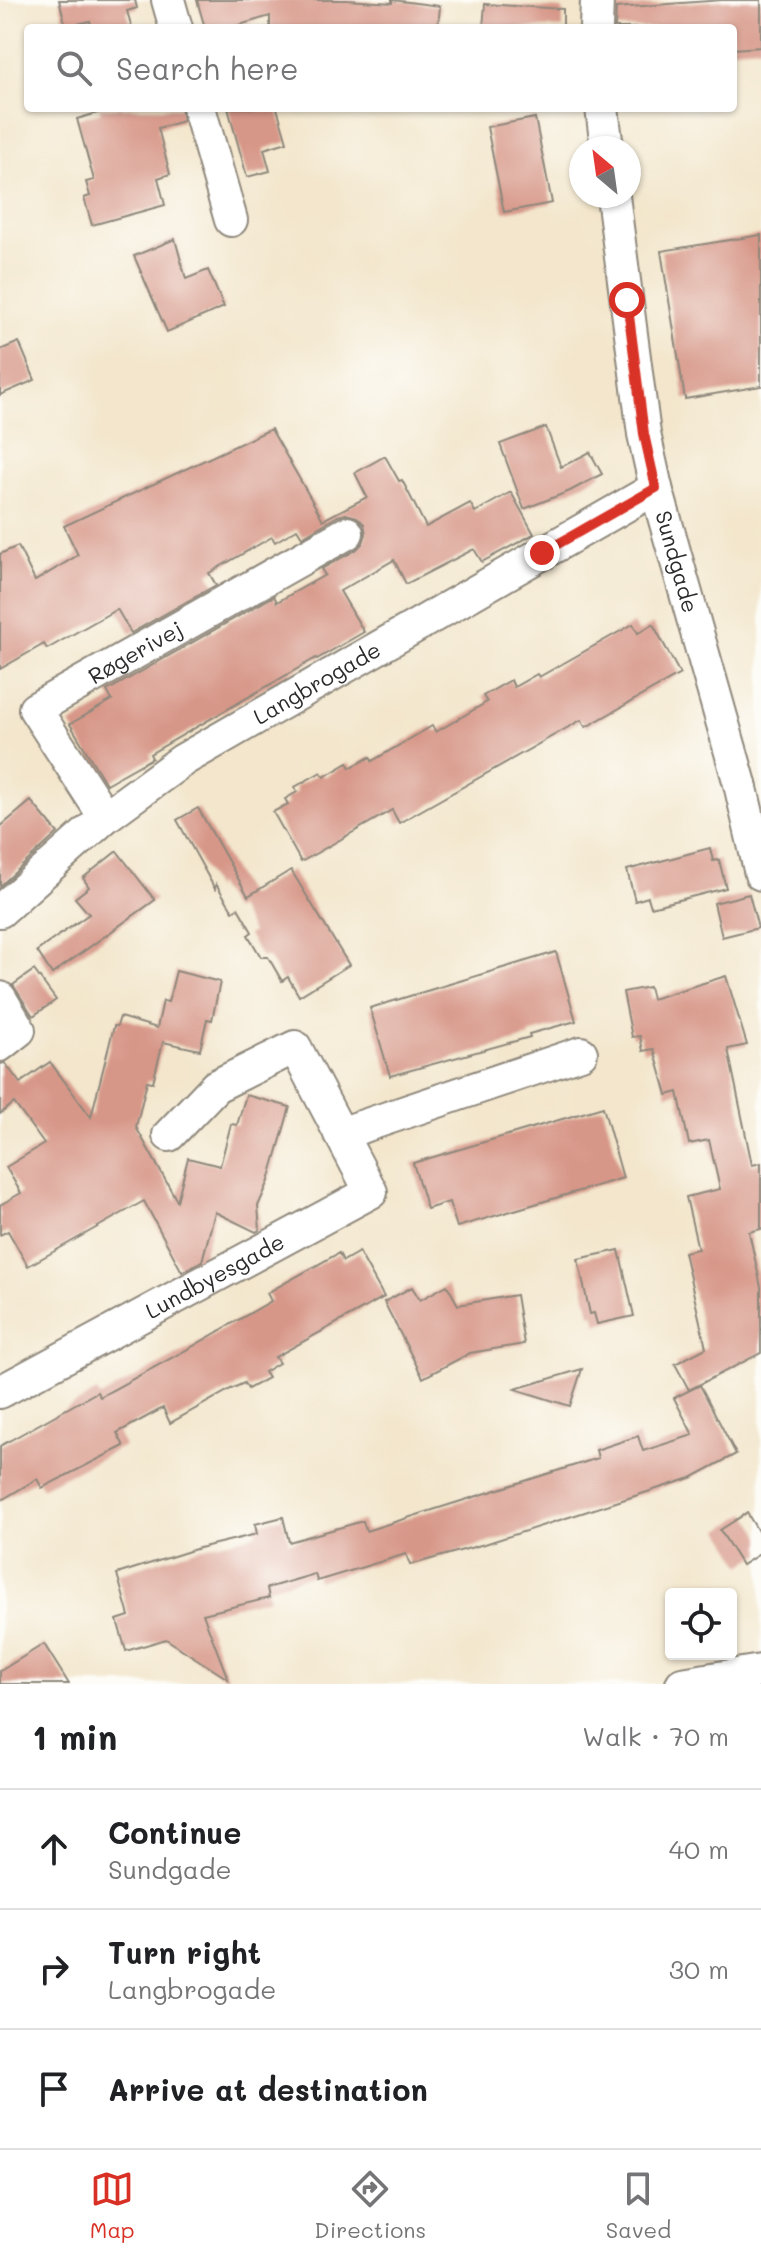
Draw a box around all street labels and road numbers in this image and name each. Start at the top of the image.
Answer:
street label: Sundgade [649,507,706,616]
street label: Røgerivej [83,614,188,690]
street label: Langbrogade [248,634,386,731]
street label: Lundbyesgade [140,1227,289,1325]

